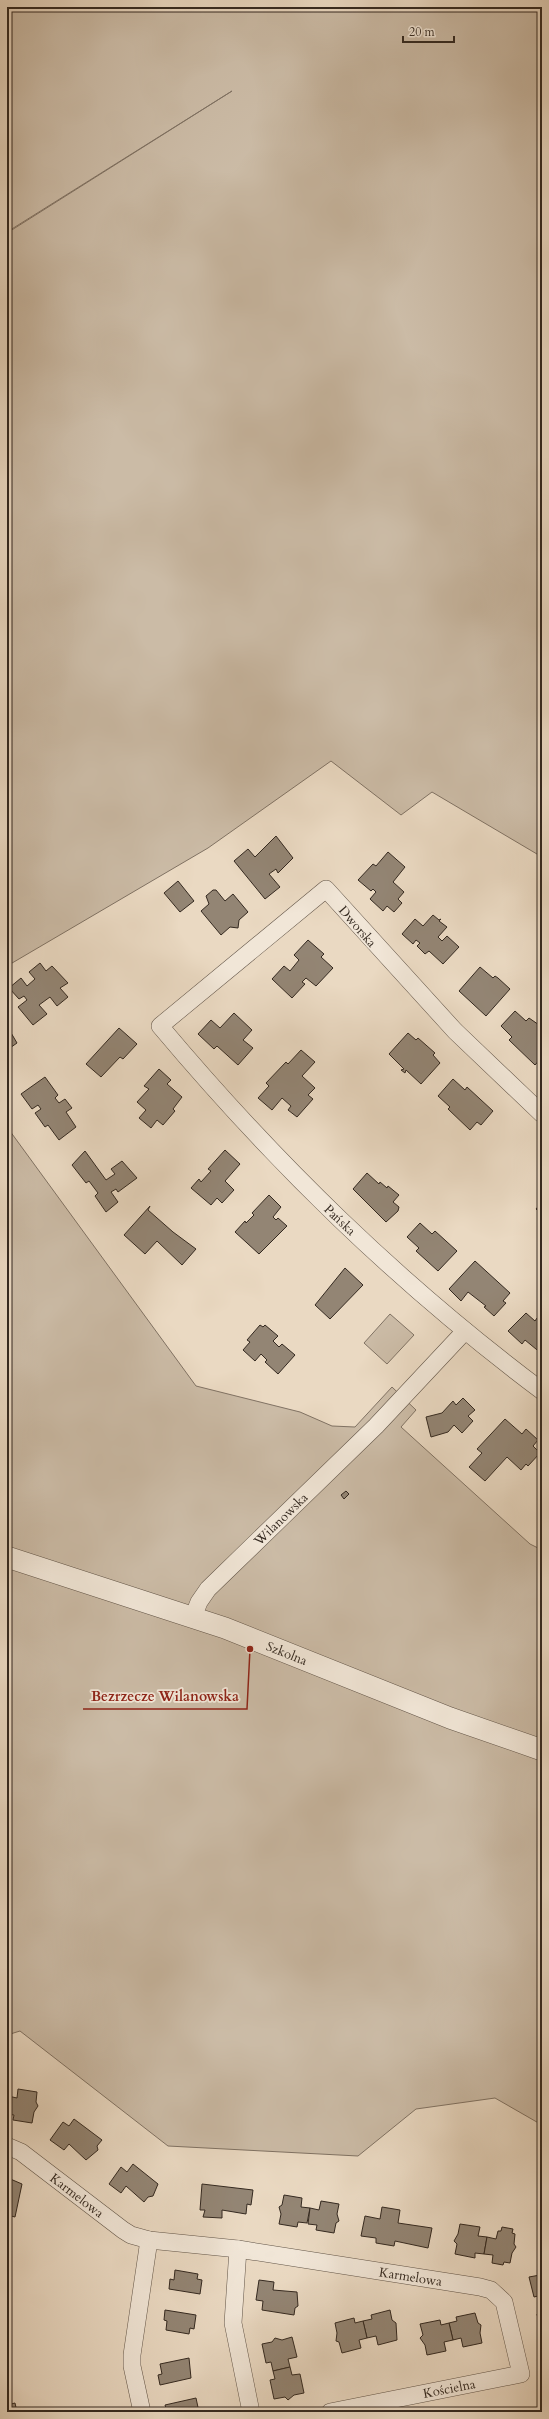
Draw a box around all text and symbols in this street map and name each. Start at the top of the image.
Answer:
scale bar [403,18,454,44]
text: 20 m [409,24,436,40]
street label: Dworska [334,902,381,952]
street label: Pańska [320,1201,360,1240]
street label: Wilanowska [250,1489,312,1550]
street label: Szkolna [263,1637,310,1670]
callout: Bezrzecze Wilanowska [83,1683,247,1709]
text: Bezrzecze Wilanowska [91,1687,239,1706]
street label: Karmelowa [46,2169,108,2222]
street label: Karmelowa [378,2263,444,2291]
street label: Kościelna [422,2375,477,2403]

